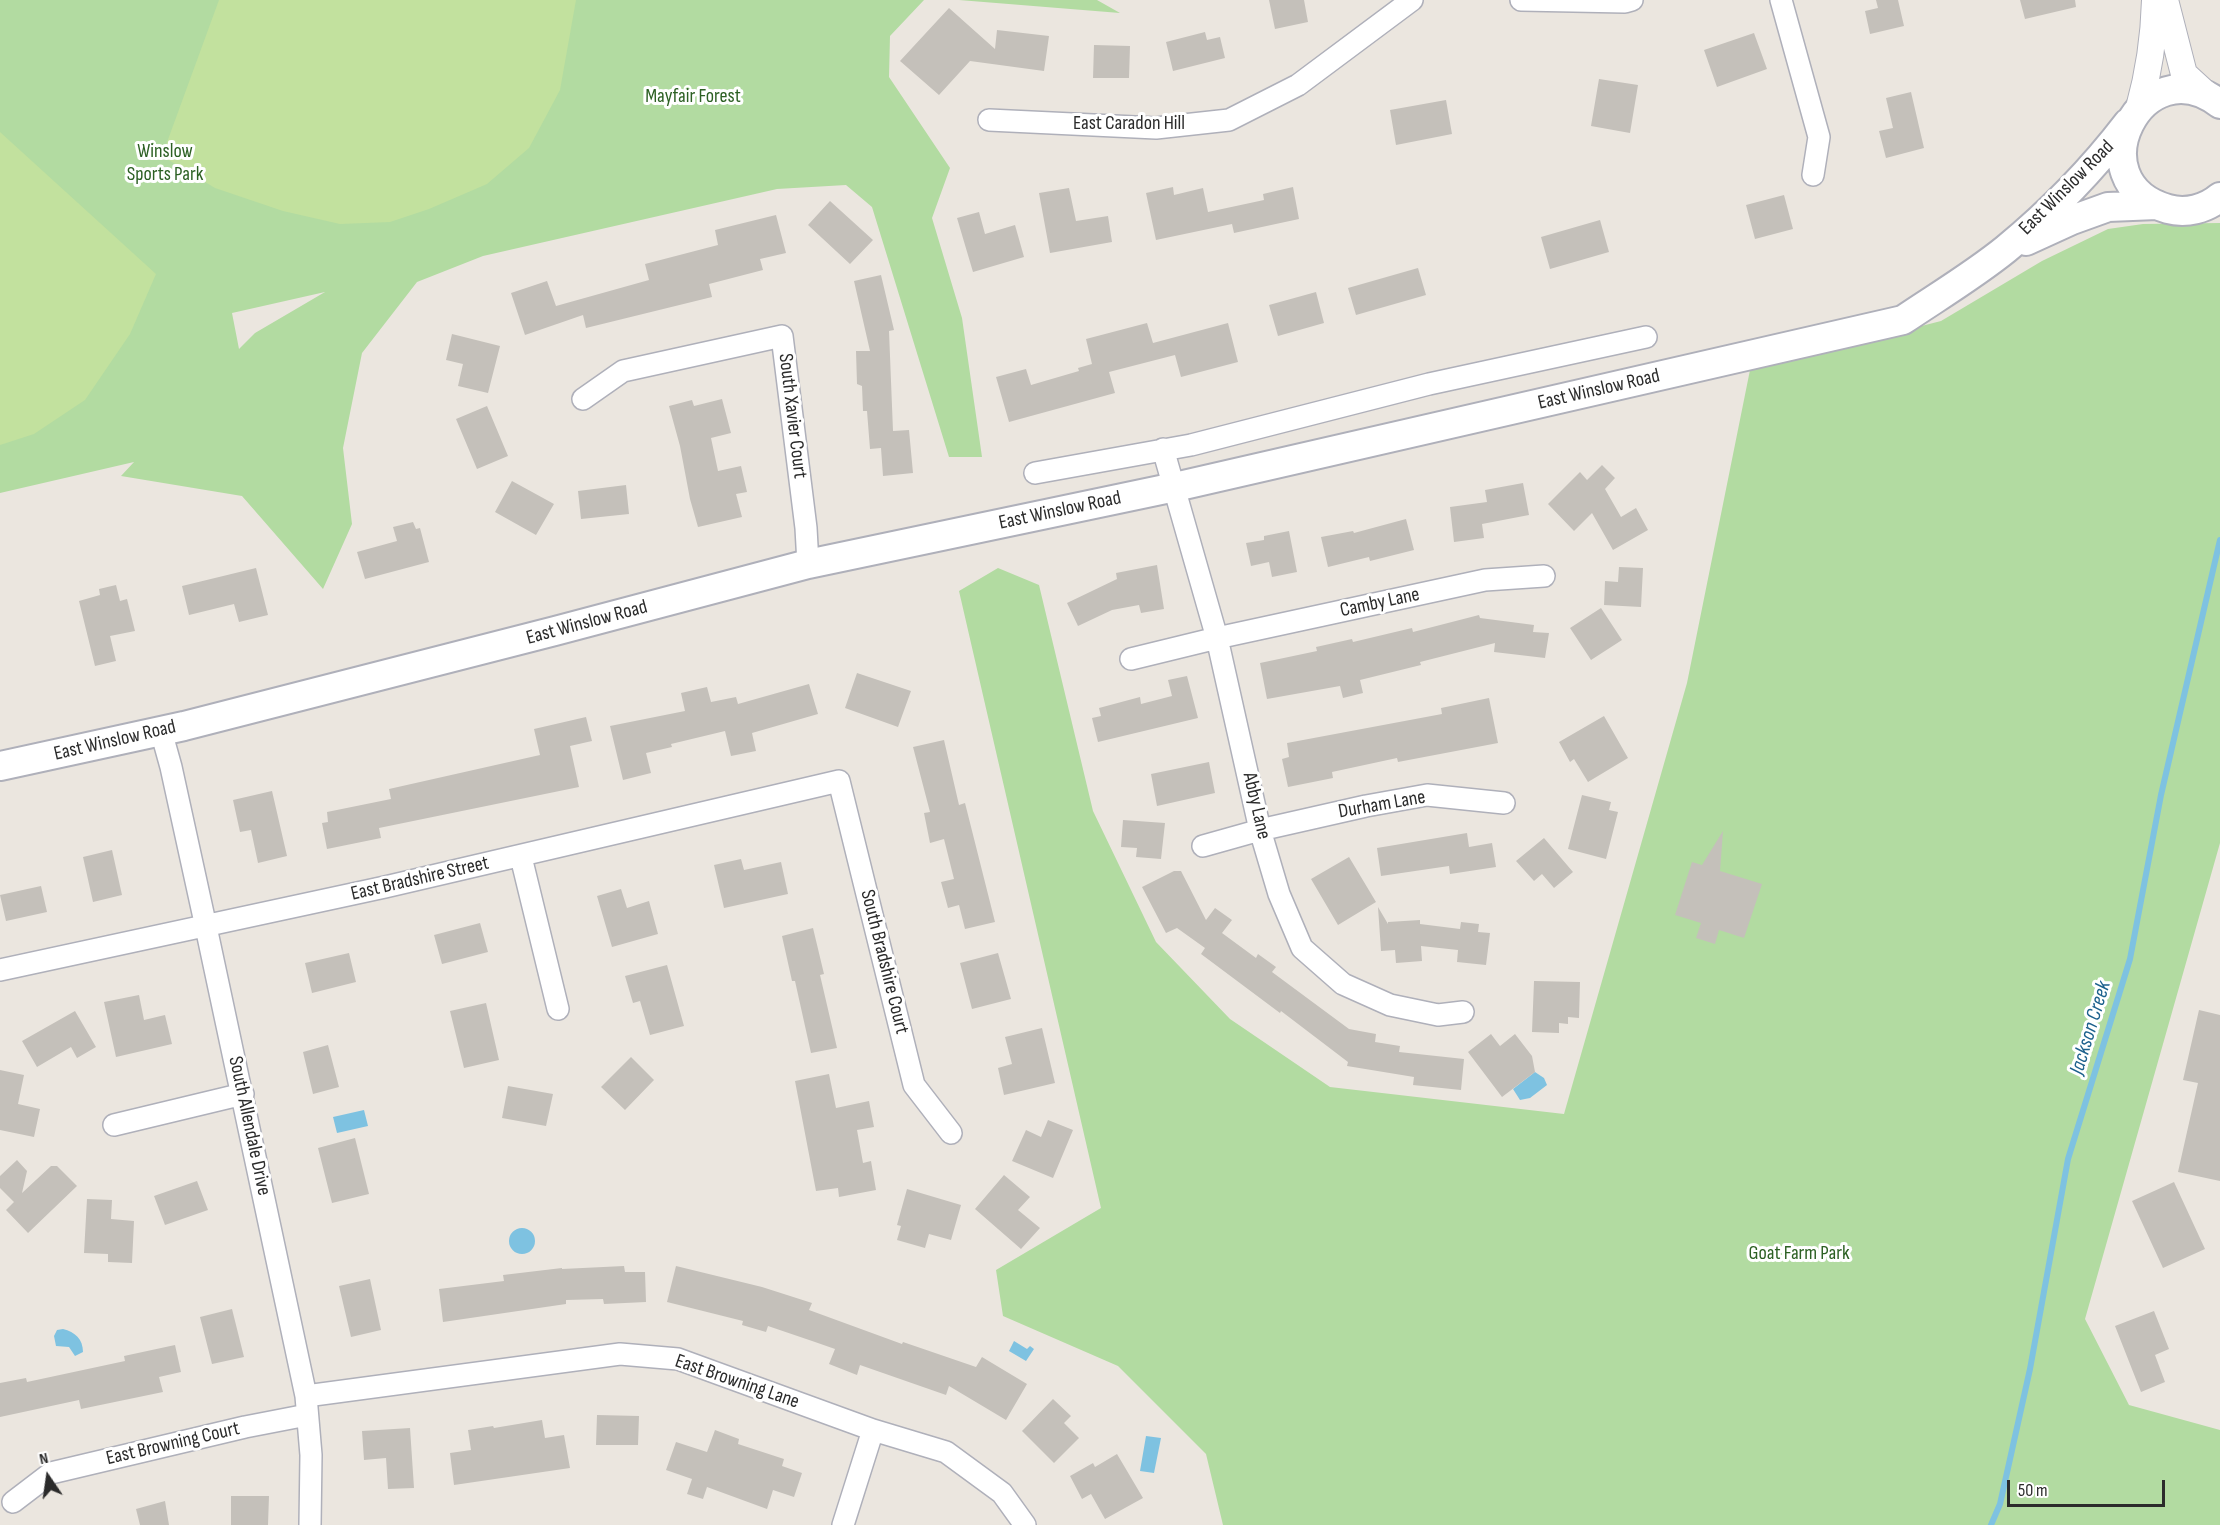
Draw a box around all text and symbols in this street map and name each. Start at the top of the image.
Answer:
park label: Mayfair Forest [645,85,741,109]
street label: East Caradon Hill [1073,112,1185,136]
street label: East Winslow Road [2015,136,2119,240]
park label: Winslow Sports Park [127,140,203,187]
street label: South Xavier Court [772,352,812,480]
street label: East Winslow Road [1536,364,1662,416]
street label: East Winslow Road [997,486,1123,536]
street label: Camby Lane [1338,583,1422,623]
street label: East Winslow Road [524,595,650,651]
street label: East Winslow Road [52,715,178,767]
street label: Abby Lane [1237,770,1275,842]
street label: Durham Lane [1337,786,1427,824]
street label: East Bradshire Street [349,851,491,907]
street label: South Bradshire Court [854,887,914,1037]
water label: Jackson Creek [2065,978,2117,1078]
street label: South Allendale Drive [223,1054,275,1198]
park label: Goat Farm Park [1748,1242,1850,1266]
street label: East Browning Lane [672,1350,802,1414]
street label: East Browning Court [104,1417,242,1471]
north arrow [18,1447,78,1507]
text: N [38,1449,50,1469]
scale bar [2010,1468,2168,1506]
text: 50 m [2018,1480,2048,1501]

